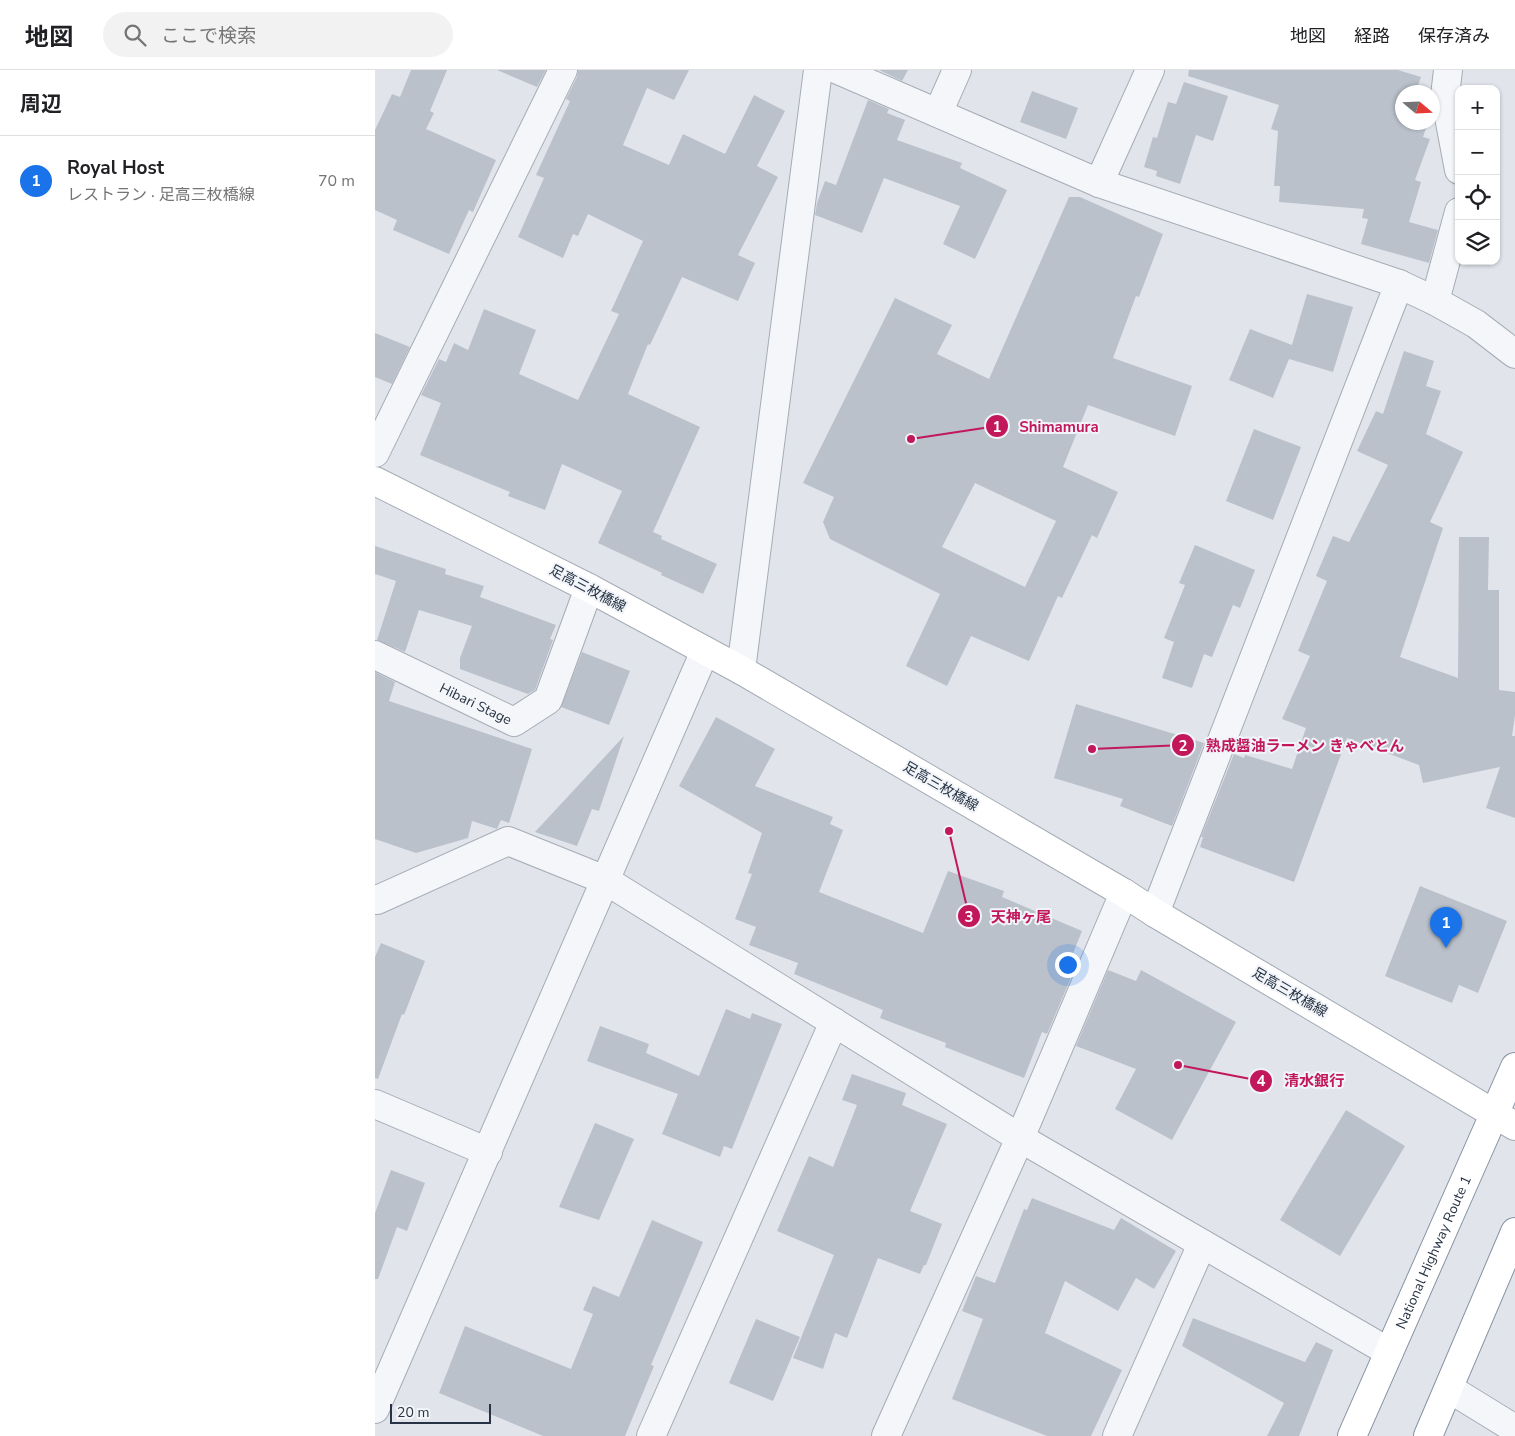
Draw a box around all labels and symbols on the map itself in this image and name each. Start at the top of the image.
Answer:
north arrow [1395,85,1440,130]
callout: Shimamura [984,411,1108,441]
text: 1 [992,417,1002,437]
text: Shimamura [1019,417,1099,437]
street label: 足高三枚橋線 [546,560,629,617]
street label: Hibari Stage [436,679,515,730]
callout: 熟成醤油ラーメン きゃべとん [1171,730,1415,760]
text: 2 [1178,736,1188,756]
text: 熟成醤油ラーメン きゃべとん [1206,736,1404,756]
street label: 足高三枚橋線 [900,757,982,816]
callout: 天神ヶ尾 [956,901,1061,931]
text: 3 [964,907,974,927]
text: 天神ヶ尾 [991,907,1051,927]
pin: 1 [1430,907,1462,948]
your location [1055,952,1081,978]
street label: 足高三枚橋線 [1249,963,1331,1022]
callout: 清水銀行 [1249,1066,1354,1096]
text: 4 [1256,1071,1266,1091]
text: 清水銀行 [1284,1071,1344,1091]
street label: National Highway Route 1 [1391,1173,1476,1332]
scale bar [390,1401,491,1424]

